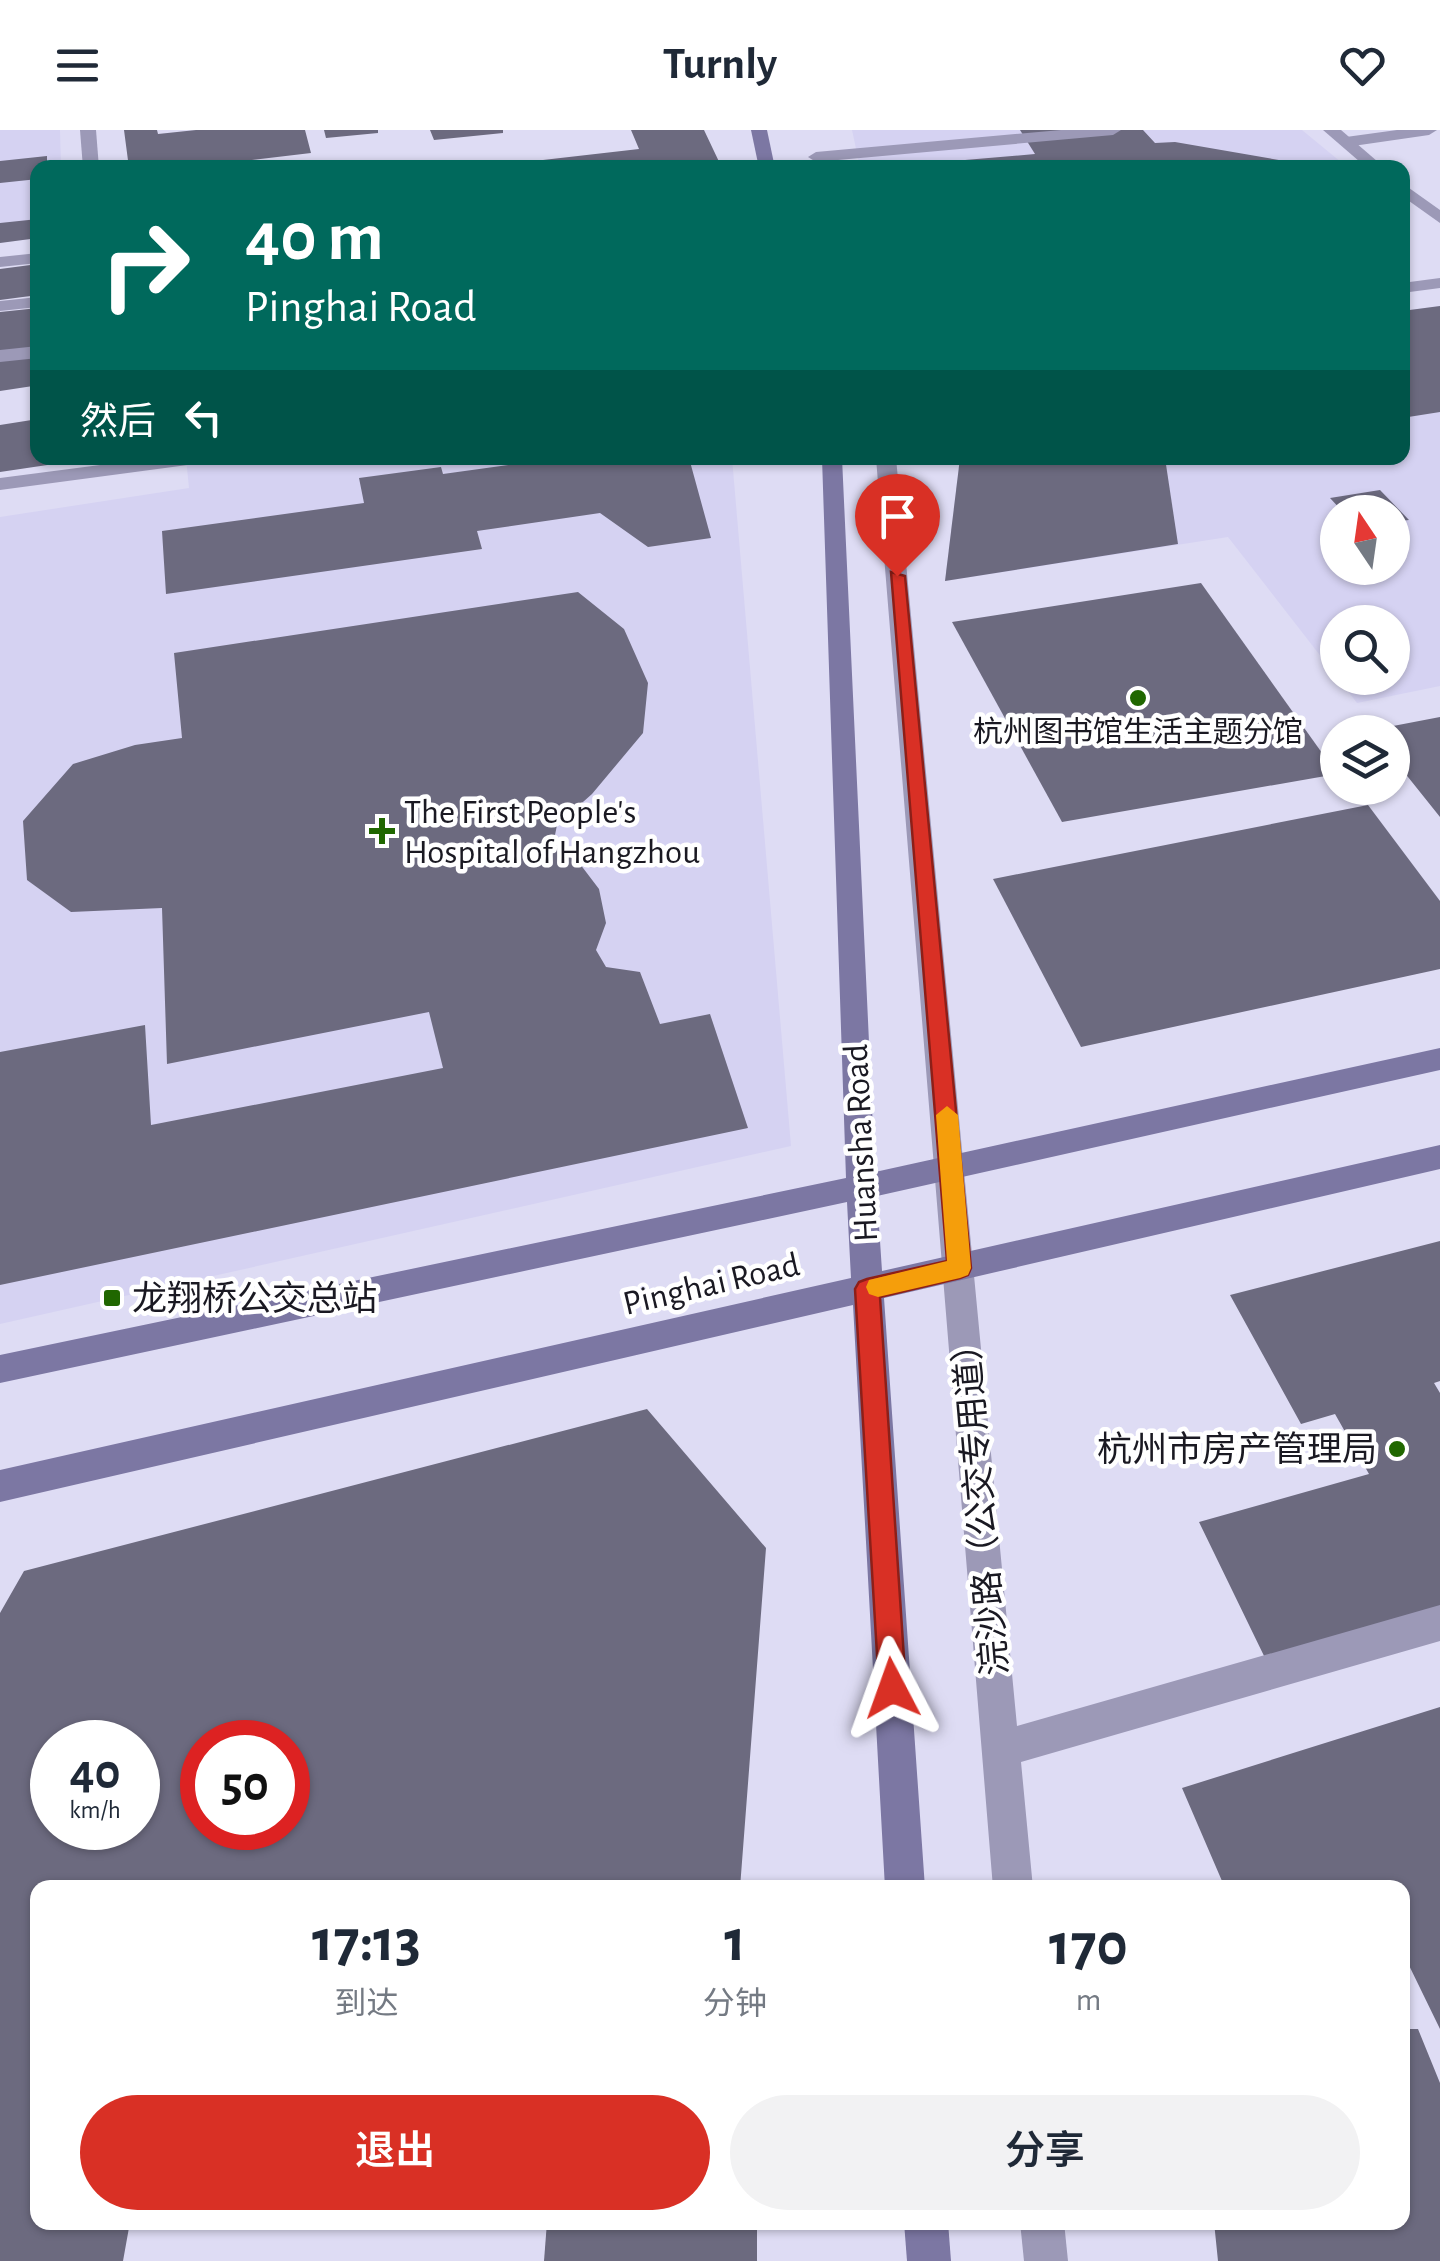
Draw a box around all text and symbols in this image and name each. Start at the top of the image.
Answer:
icon: menu [50,38,105,93]
icon: heart [1335,38,1390,93]
text: Turnly [663,42,777,87]
icon: right [80,200,210,330]
text: 40 m [245,203,384,273]
text: Pinghai Road [245,285,476,330]
icon: left [176,390,231,445]
text: 然后 [80,404,156,442]
pin [855,474,940,577]
icon: arrive [870,489,925,544]
north arrow [1320,495,1410,585]
map controls [1320,495,1410,805]
button: search [1320,605,1410,695]
marker: 杭州图书馆生活主题分馆 [1127,687,1149,709]
button: layers [1320,715,1410,805]
place label: 杭州图书馆生活主题分馆 [973,716,1303,748]
place label: The First People's Hospital of Hangzhou [404,795,700,870]
marker: The First People's Hospital of Hangzhou [369,818,395,844]
street label: Huansha Road [839,1043,884,1243]
street label: Pinghai Road [620,1247,803,1322]
place label: 龙翔桥公交总站 [132,1280,377,1317]
marker: 龙翔桥公交总站 [101,1287,123,1309]
street label: 浣沙路（公交专用道） [947,1325,1014,1677]
place label: 杭州市房产管理局 [1097,1431,1377,1468]
marker: 杭州市房产管理局 [1386,1438,1408,1460]
position arrow [840,1636,944,1740]
speed limit sign: 50 [180,1720,310,1850]
text: 40 [69,1748,121,1798]
text: km/h [69,1798,121,1823]
text: 17:13 [312,1912,421,1972]
text: 1 [724,1912,746,1972]
text: 170 [1049,1916,1128,1976]
text: m [1076,1984,1101,2016]
text: 到达 [334,1988,398,2020]
text: 分钟 [703,1988,767,2020]
button: 退出 [80,2095,710,2210]
button: 分享 [730,2095,1360,2210]

